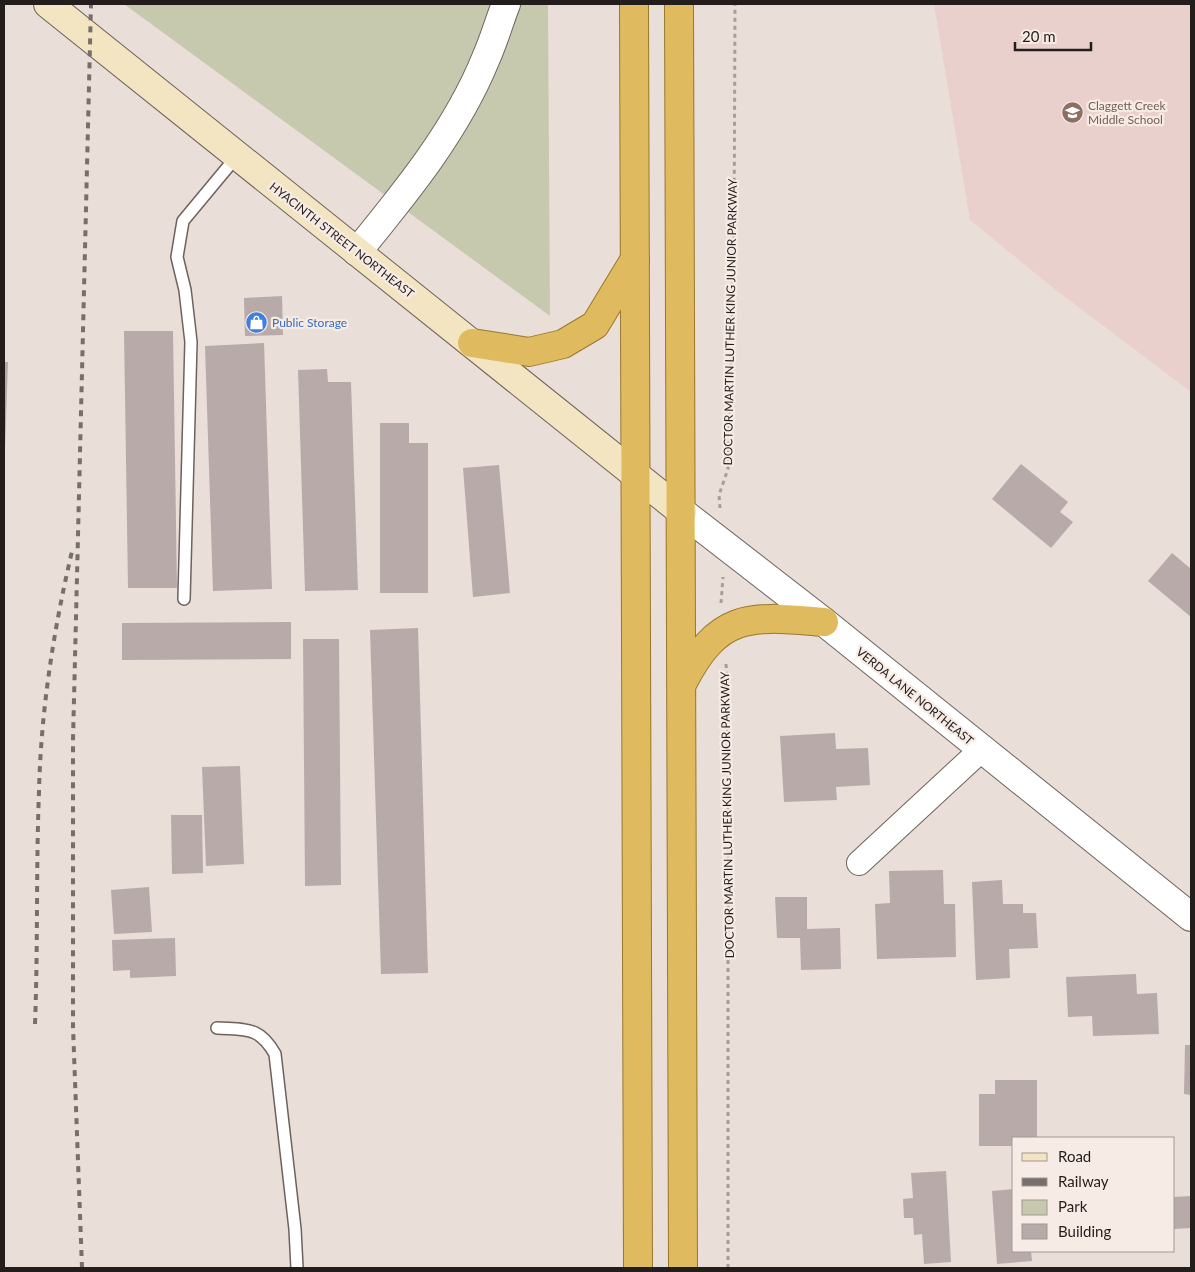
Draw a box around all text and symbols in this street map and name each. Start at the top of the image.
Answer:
scale bar [1015,20,1091,52]
text: 20 m [1022,27,1056,45]
place label: Claggett Creek Middle School [1088,98,1167,127]
school or university icon: Claggett Creek Middle School [1060,100,1084,124]
street label: DOCTOR MARTIN LUTHER KING JUNIOR PARKWAY [720,178,740,465]
street label: HYACINTH STREET NORTHEAST [267,179,417,301]
shop icon: Public Storage [244,310,268,334]
place label: Public Storage [272,315,347,330]
street label: VERDA LANE NORTHEAST [853,644,977,748]
street label: DOCTOR MARTIN LUTHER KING JUNIOR PARKWAY [717,671,737,958]
legend [1012,1137,1175,1252]
text: Road [1058,1147,1091,1165]
text: Railway [1058,1172,1109,1190]
text: Park [1058,1197,1088,1215]
text: Building [1058,1222,1111,1240]

